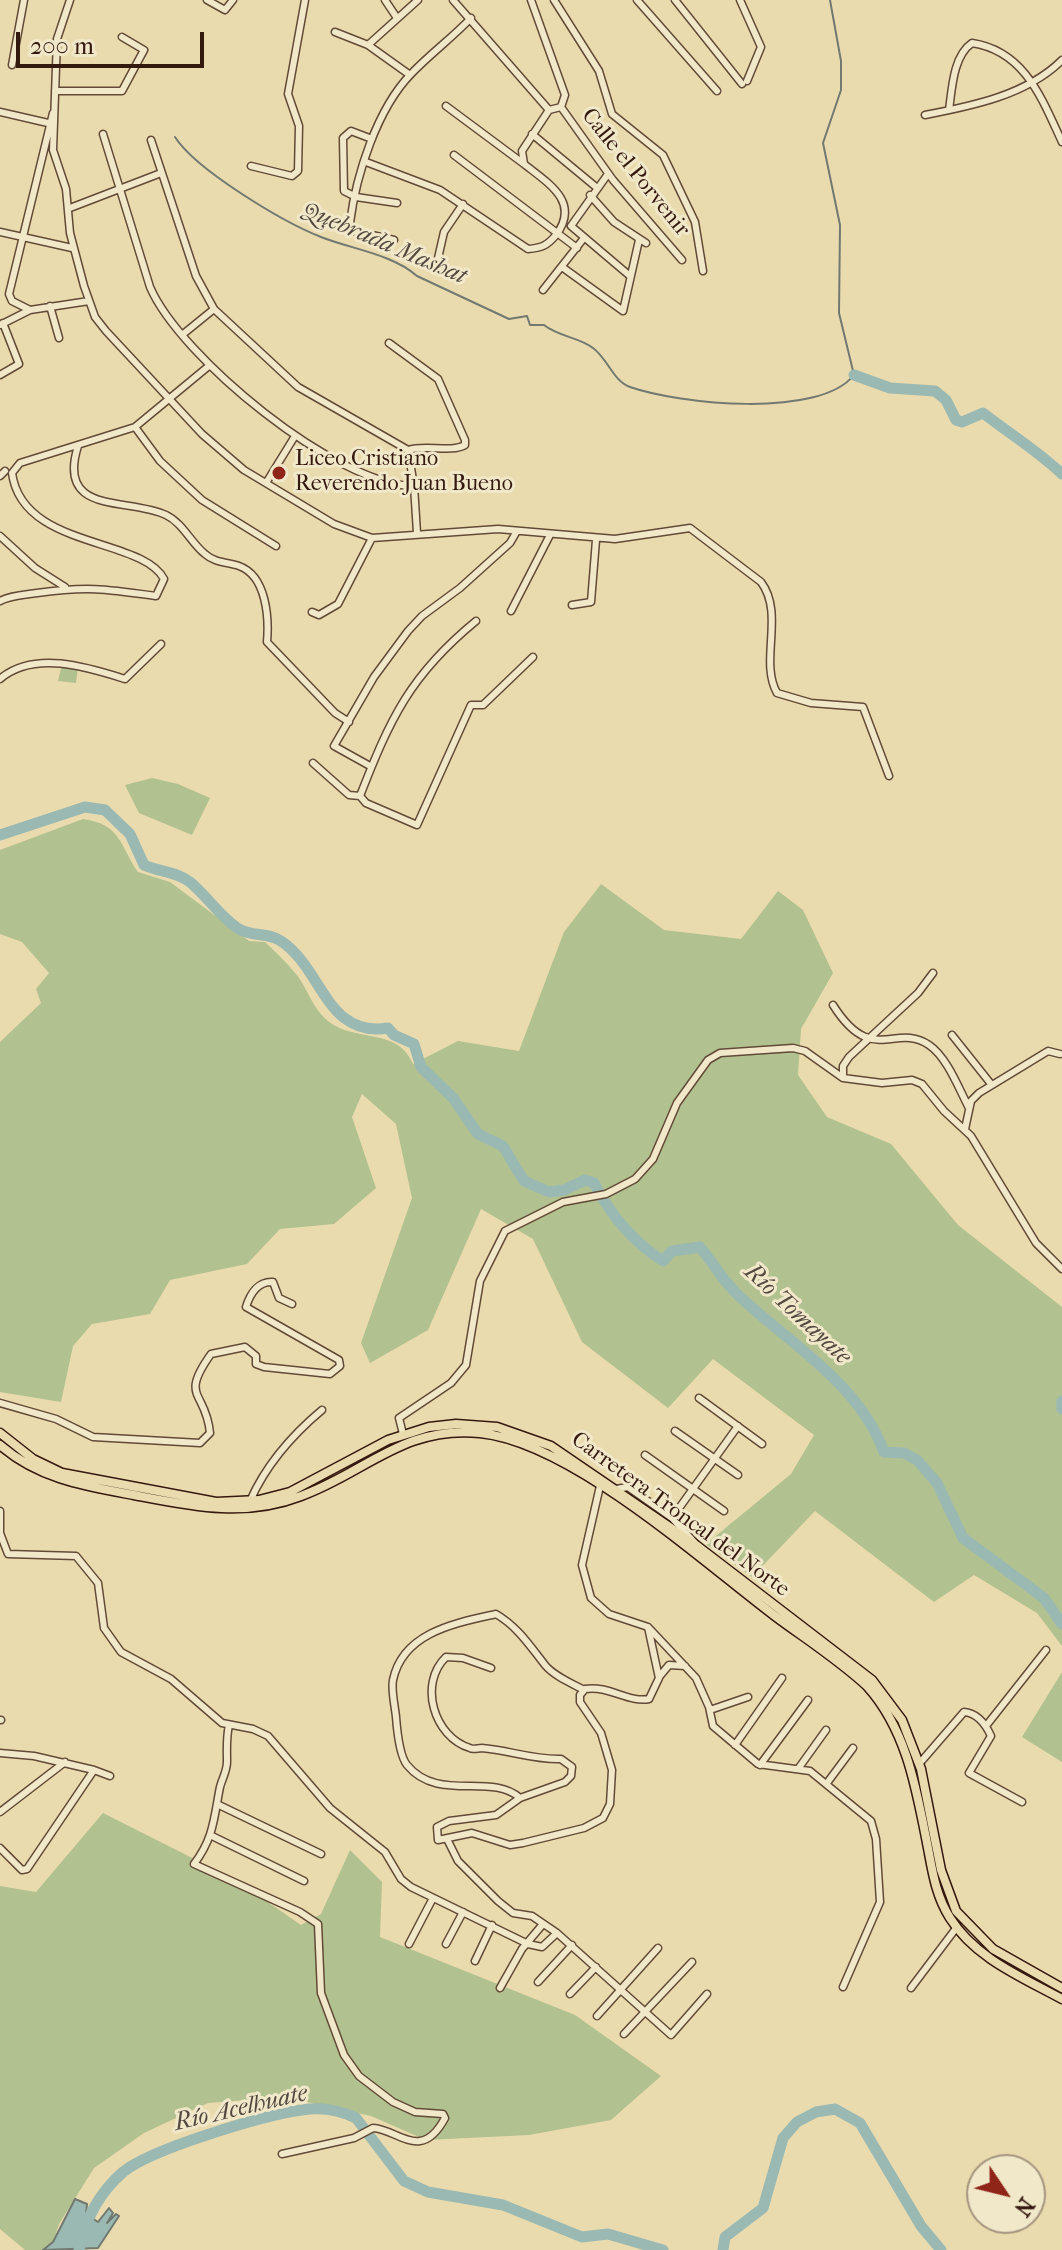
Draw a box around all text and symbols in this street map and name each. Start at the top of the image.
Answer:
scale bar [20,16,208,66]
text: 200 m [30,32,94,60]
street label: Calle el Porvenir [575,104,695,242]
water label: Quebrada Mashat [297,196,471,292]
place label: Liceo Cristiano Reverendo Juan Bueno [295,447,513,498]
marker: Liceo Cristiano Reverendo Juan Bueno [270,464,288,482]
water label: Río Tomayate [738,1258,856,1372]
street label: Carretera Troncal del Norte [566,1427,794,1603]
water label: Río Acelhuate [172,2080,310,2138]
north arrow [966,2154,1046,2234]
text: N [1009,2192,1039,2221]

